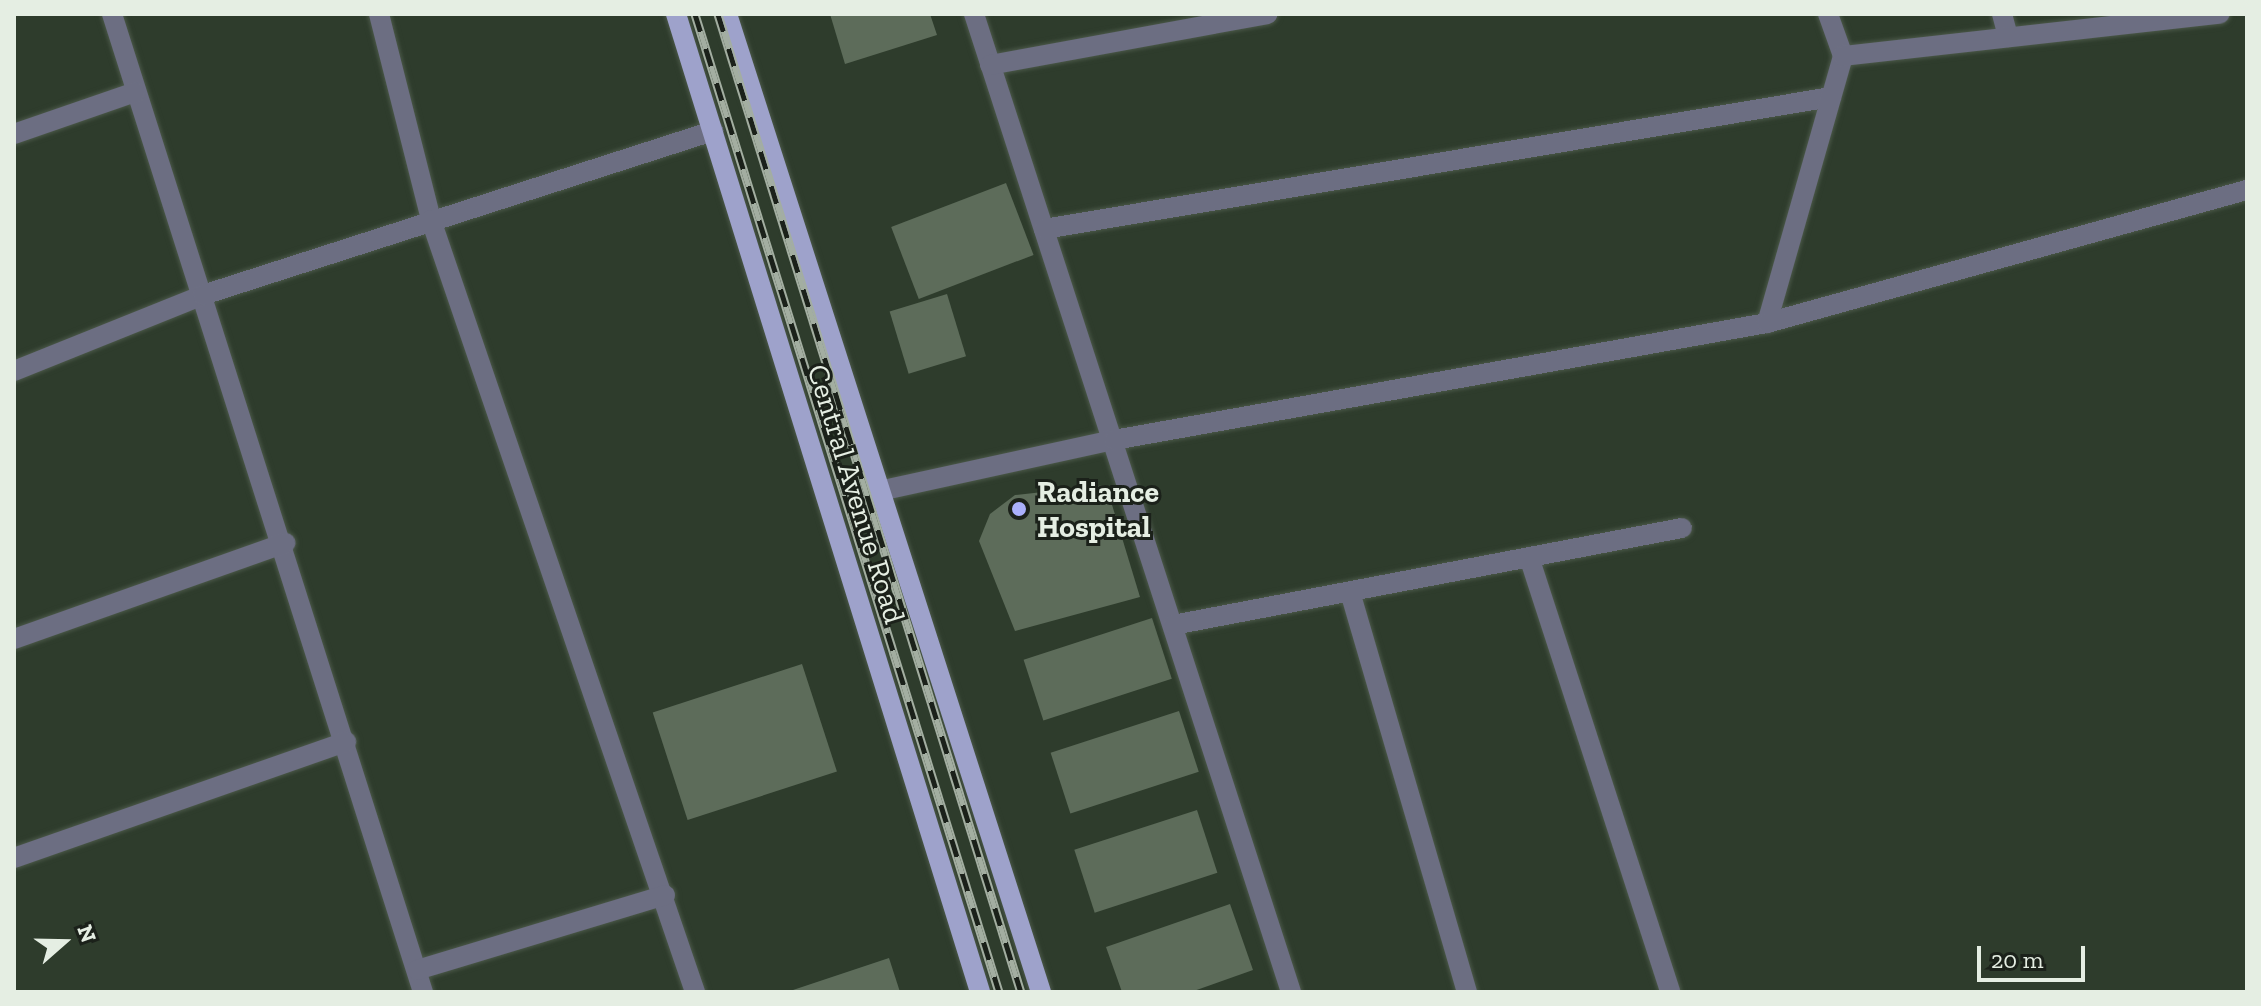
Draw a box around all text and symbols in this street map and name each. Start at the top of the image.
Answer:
street label: Central Avenue Road [799,360,913,628]
place label: Radiance Hospital [1037,474,1159,544]
marker: Radiance Hospital [1008,498,1030,520]
north arrow [24,902,104,982]
text: N [71,921,103,946]
scale bar [1981,930,2089,980]
text: 20 m [1991,945,2043,974]

